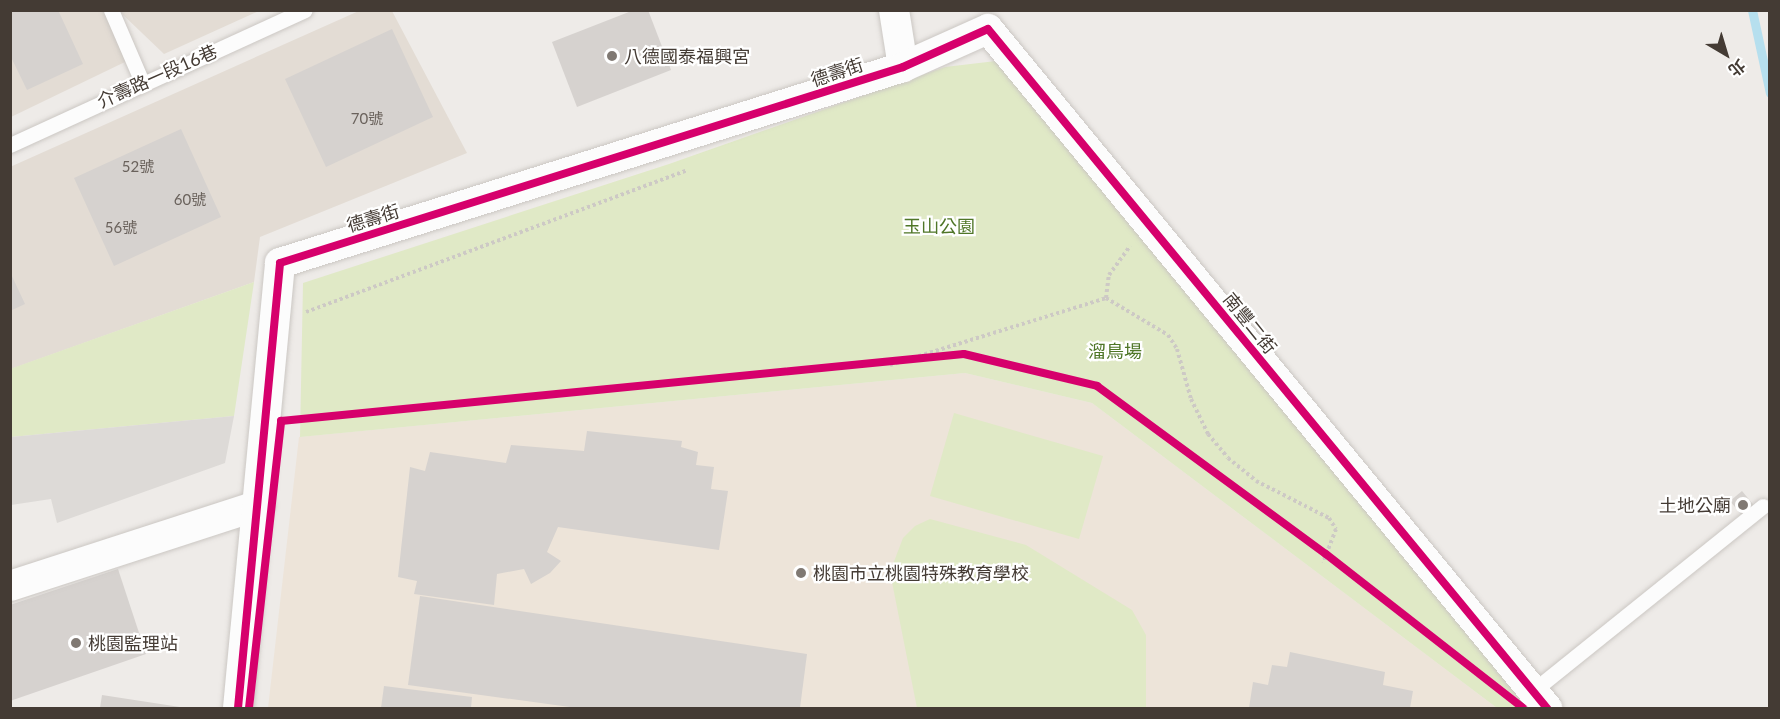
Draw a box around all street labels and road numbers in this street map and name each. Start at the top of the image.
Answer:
street label: 介壽路一段16巷 [94,40,220,112]
street label: 德壽街 [808,53,866,91]
street label: 德壽街 [344,200,402,236]
street label: 南豐二街 [1219,288,1281,358]

